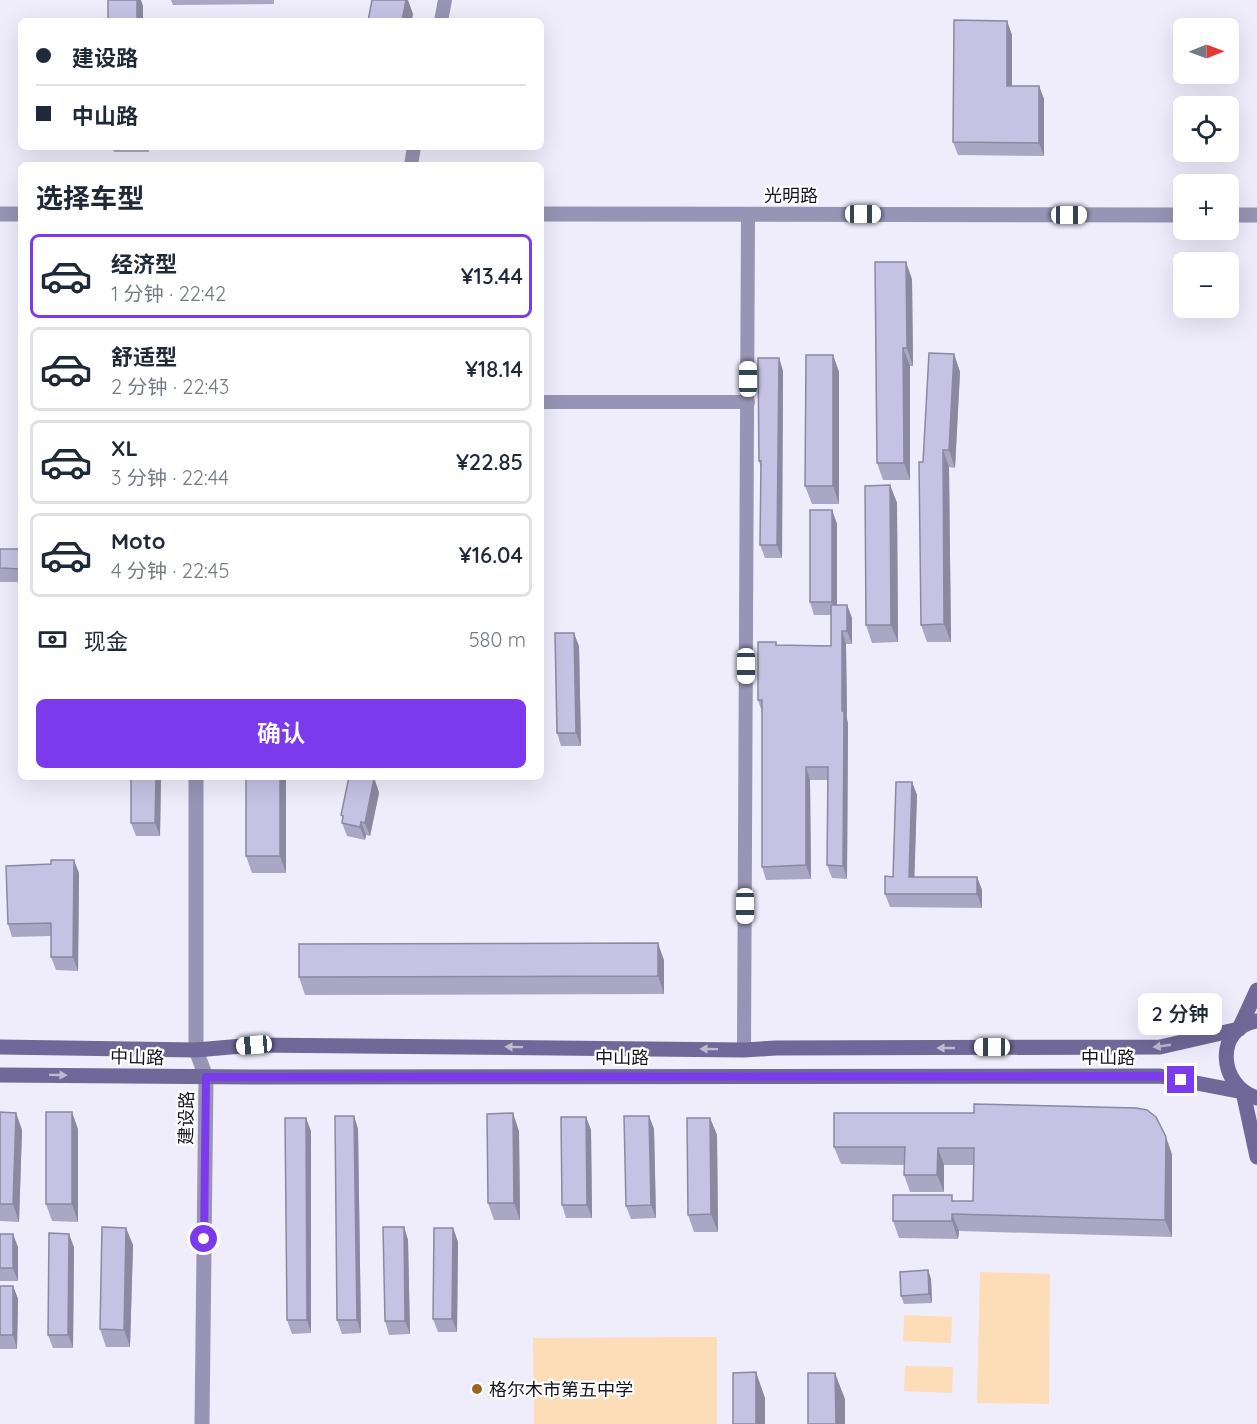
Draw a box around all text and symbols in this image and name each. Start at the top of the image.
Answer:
north arrow [1173,18,1239,84]
map controls [1173,18,1239,318]
text: 建设路 [72,44,138,72]
button: locate [1173,96,1239,162]
text: 中山路 [72,102,138,130]
button: + [1173,174,1239,240]
text: 选择车型 [36,181,144,215]
street label: 光明路 [764,184,818,207]
car [845,205,881,223]
car [1051,206,1087,224]
icon: car [39,249,93,303]
text: 经济型 [111,250,177,278]
button: − [1173,252,1239,318]
text: ¥13.44 [461,262,523,290]
text: 1 分钟 · 22:42 [111,281,226,306]
icon: car [39,342,93,396]
text: 舒适型 [111,343,177,371]
text: ¥18.14 [465,355,523,383]
car [739,361,757,397]
text: 2 分钟 · 22:43 [111,374,229,399]
text: XL [111,434,138,462]
icon: car [39,435,93,489]
text: ¥22.85 [456,448,523,476]
text: 3 分钟 · 22:44 [111,465,229,490]
text: Moto [111,527,165,555]
icon: car [39,528,93,582]
text: ¥16.04 [459,541,523,569]
text: 4 分钟 · 22:45 [111,558,229,583]
icon: cash [36,623,69,656]
text: 现金 [84,627,128,655]
text: 580 m [469,627,526,652]
car [737,648,755,684]
button: 确认 [36,699,526,768]
car [736,888,754,924]
callout: 2 分钟 [1139,993,1223,1035]
text: 2 分钟 [1152,1001,1208,1026]
car [235,1034,273,1056]
car [974,1038,1010,1056]
one-way arrow [1152,1041,1171,1050]
one-way arrow [505,1042,524,1052]
one-way arrow [936,1043,955,1053]
one-way arrow [700,1044,719,1054]
street label: 中山路 [110,1045,164,1069]
street label: 中山路 [595,1046,649,1069]
street label: 中山路 [1081,1046,1135,1069]
route end [1167,1066,1194,1093]
one-way arrow [49,1070,68,1080]
street label: 建设路 [174,1091,198,1145]
route start [190,1225,217,1252]
place label: 格尔木市第五中学 [489,1378,633,1401]
marker: 格尔木市第五中学 [470,1382,484,1396]

